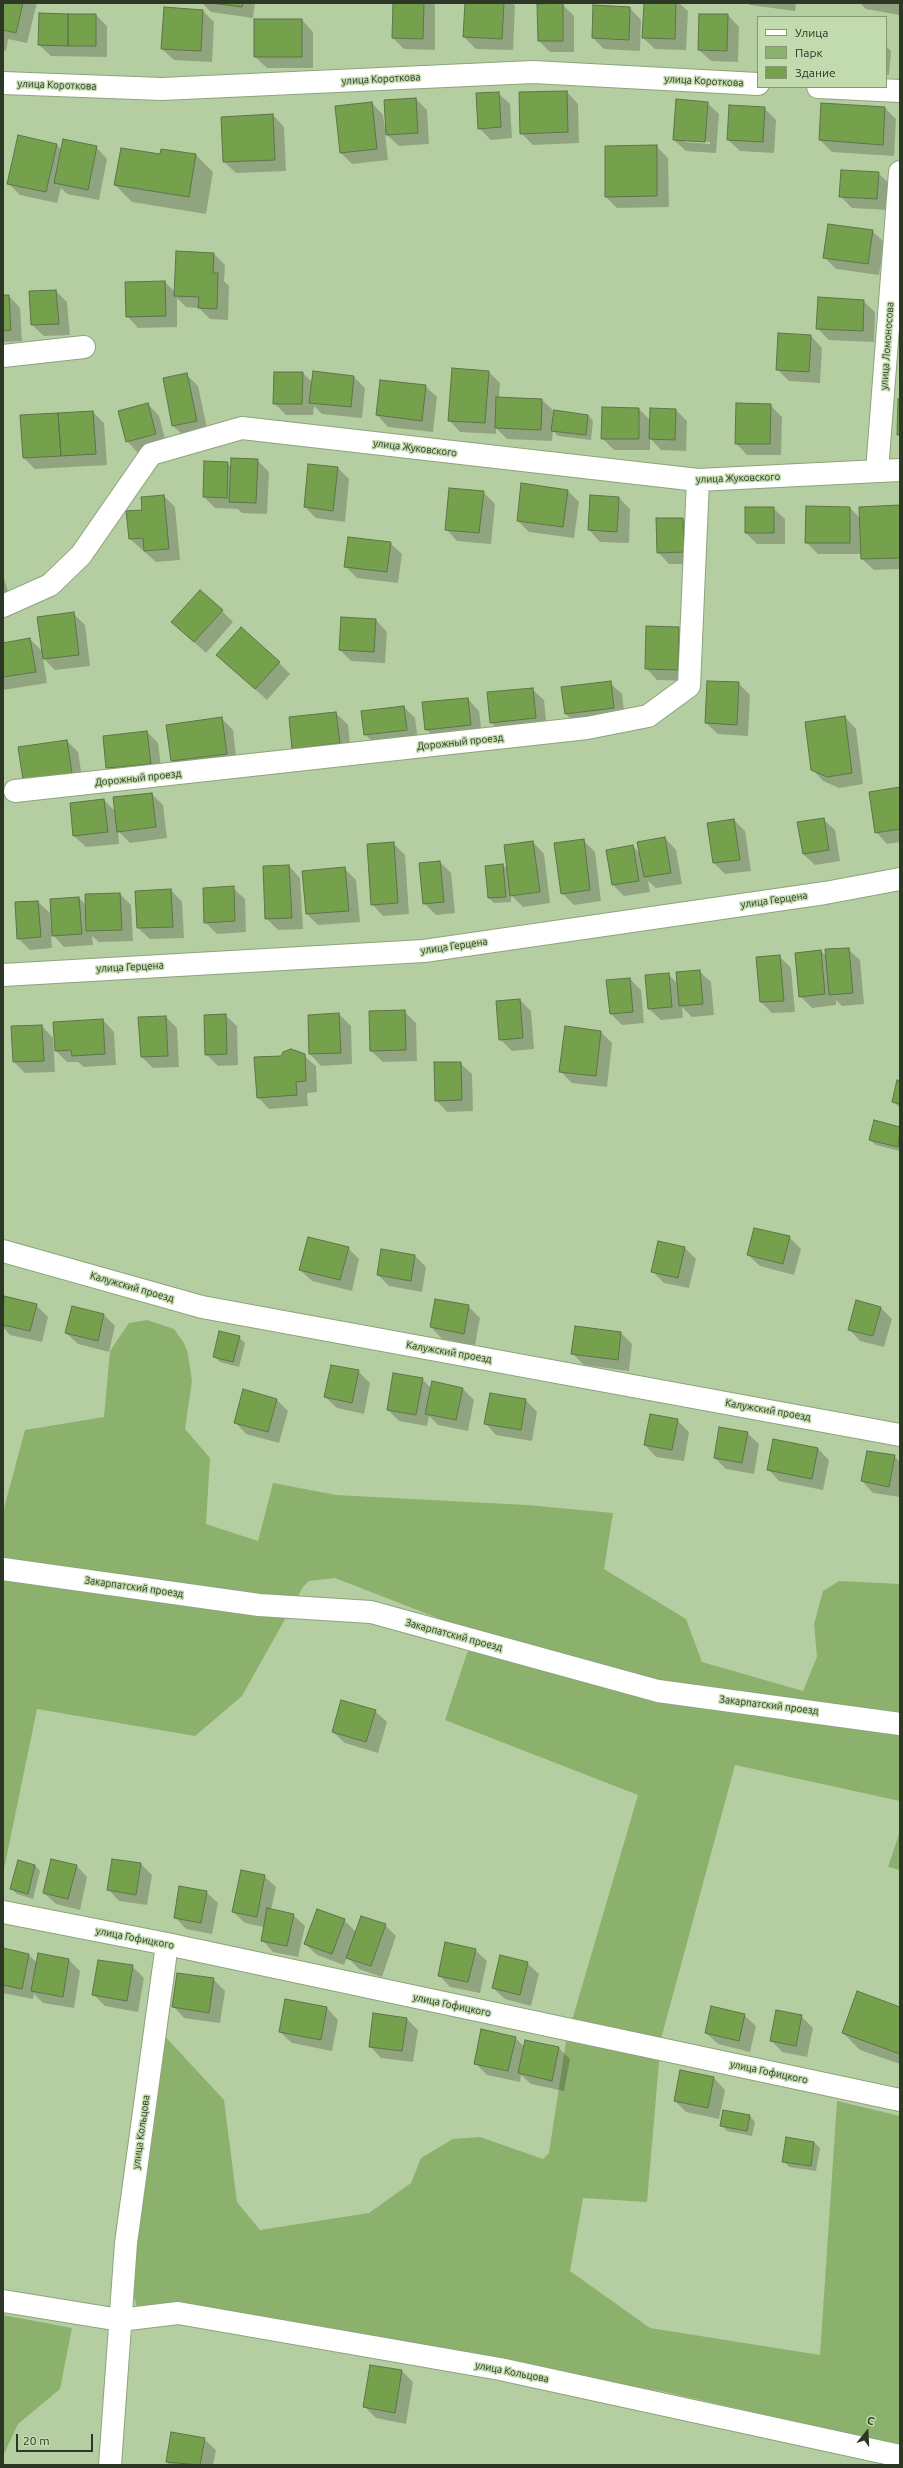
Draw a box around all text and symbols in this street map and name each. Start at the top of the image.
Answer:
legend [757,16,887,88]
text: Улица [795,26,828,39]
text: Парк [795,46,823,59]
text: Здание [795,66,836,79]
street label: улица Короткова [341,71,421,87]
street label: улица Короткова [664,73,744,89]
street label: улица Короткова [17,78,97,92]
street label: улица Ломоносова [878,302,896,390]
street label: улица Жуковского [372,437,458,459]
street label: улица Жуковского [696,471,780,485]
street label: Дорожный проезд [416,731,504,753]
street label: Дорожный проезд [94,767,182,789]
street label: улица Герцена [740,889,808,911]
street label: улица Герцена [420,935,488,957]
street label: улица Герцена [96,959,164,975]
street label: Калужский проезд [89,1269,175,1305]
street label: Калужский проезд [405,1339,493,1365]
street label: Калужский проезд [724,1397,812,1423]
street label: Закарпатский проезд [84,1574,184,1600]
street label: Закарпатский проезд [404,1616,504,1654]
street label: Закарпатский проезд [719,1693,819,1717]
street label: улица Гофицкого [95,1925,175,1951]
street label: улица Гофицкого [412,1991,492,2019]
street label: улица Гофицкого [729,2058,809,2086]
street label: улица Кольцова [130,2094,152,2170]
street label: улица Кольцова [474,2359,550,2385]
north arrow [847,2412,887,2452]
text: С [866,2414,876,2427]
scale bar [18,2426,95,2452]
text: 20 m [23,2434,50,2447]

